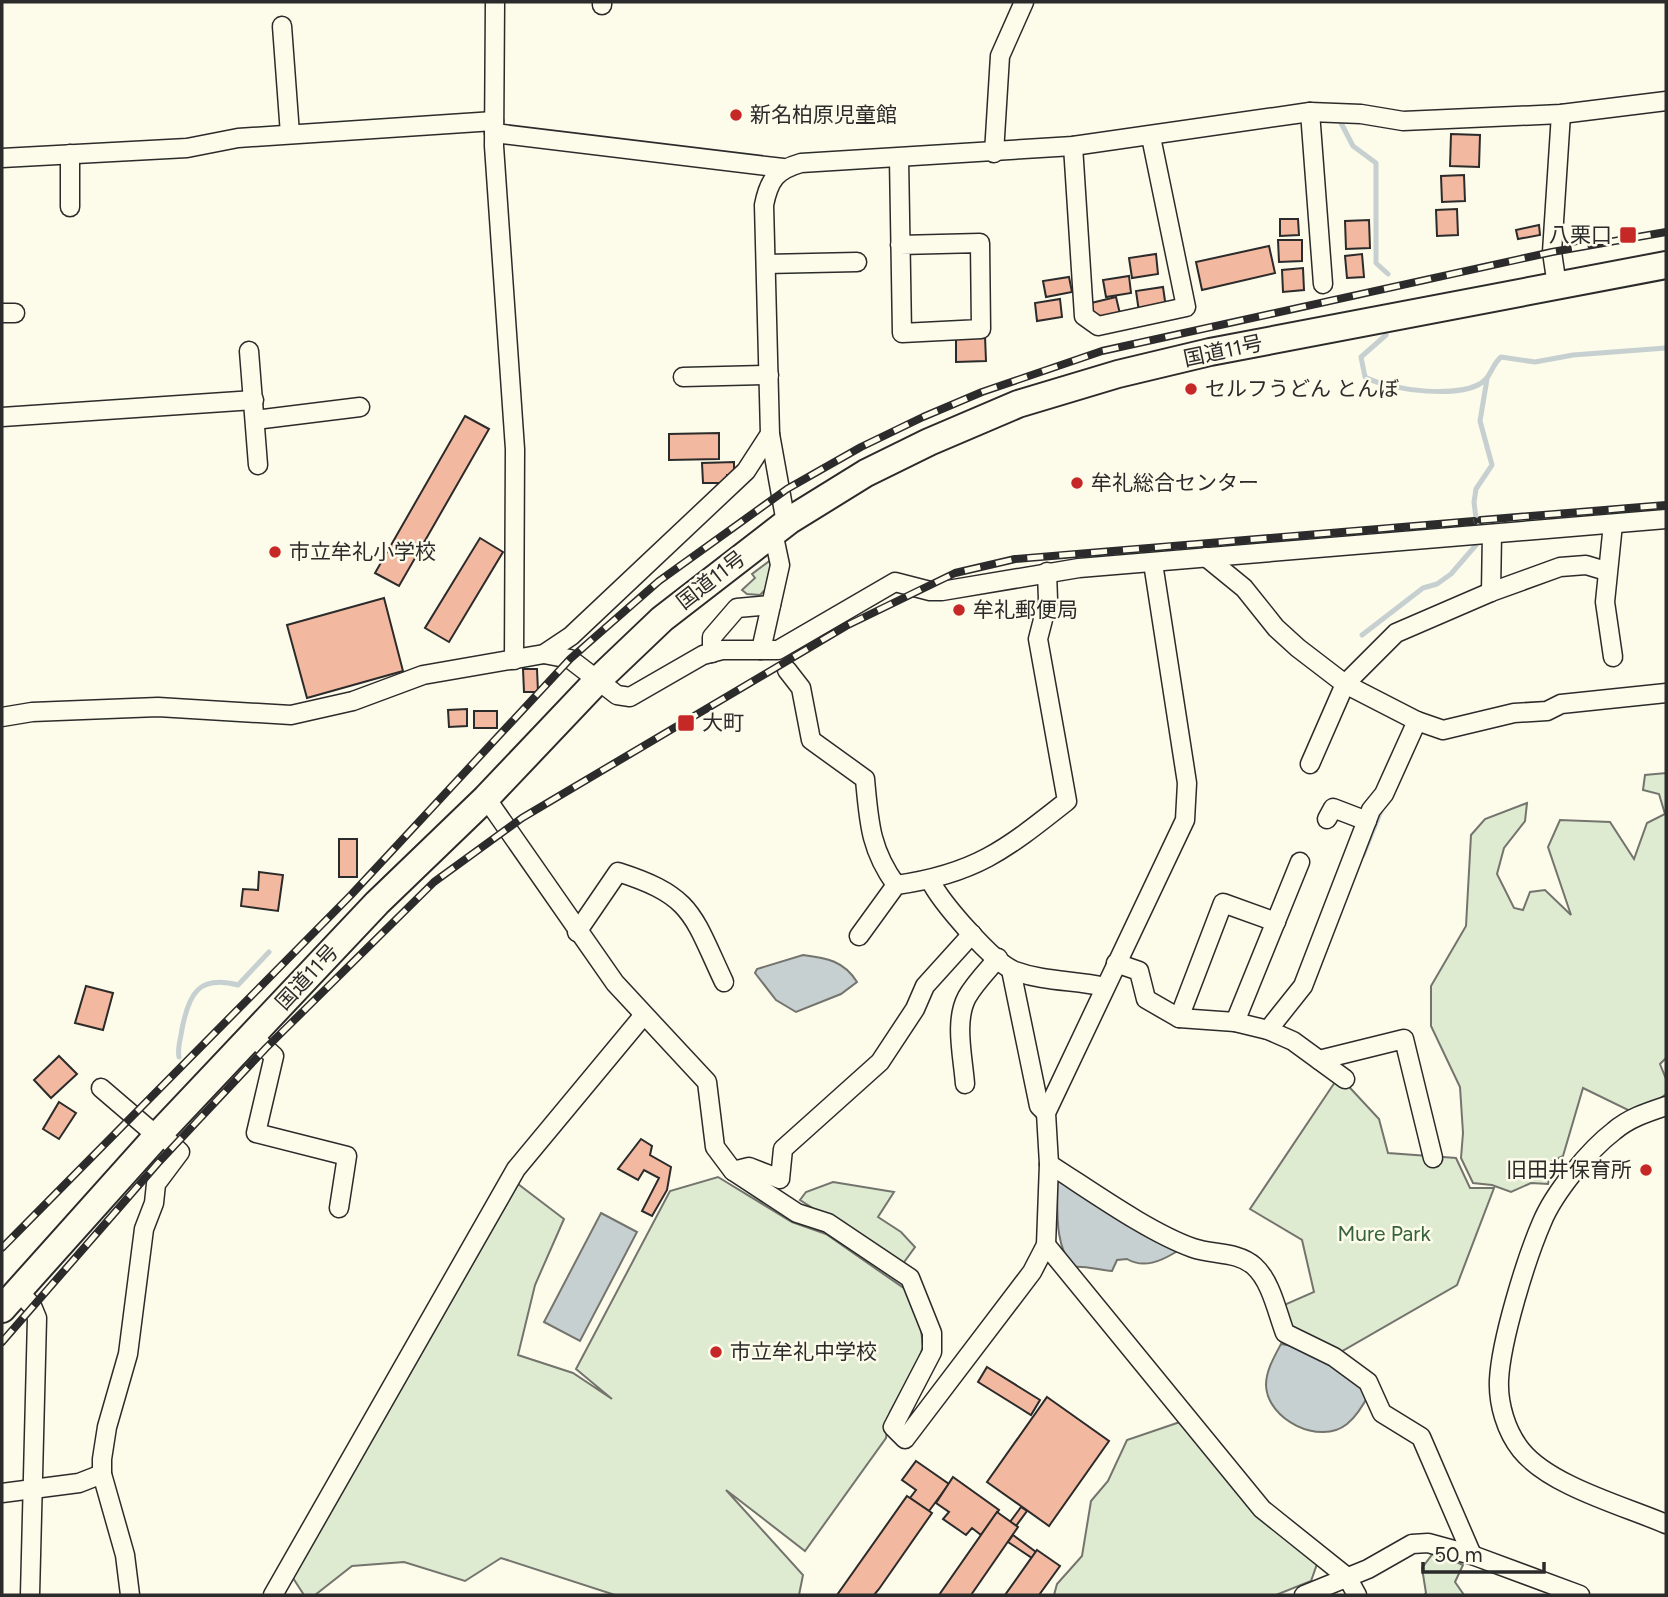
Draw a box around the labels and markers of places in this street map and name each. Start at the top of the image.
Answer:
place label: 新名柏原児童館 [750,102,897,127]
marker: 新名柏原児童館 [728,107,744,123]
place label: 八栗口 [1549,222,1612,247]
marker: 八栗口 [1618,225,1638,245]
place label: セルフうどん とんぼ [1205,376,1399,401]
marker: セルフうどん とんぼ [1183,381,1199,397]
place label: 牟礼総合センター [1091,470,1259,495]
marker: 牟礼総合センター [1069,475,1085,491]
place label: 市立牟礼小学校 [289,539,436,564]
marker: 市立牟礼小学校 [267,544,283,560]
place label: 牟礼郵便局 [973,597,1078,622]
marker: 牟礼郵便局 [951,602,967,618]
place label: 大町 [702,710,744,735]
marker: 大町 [676,713,696,733]
place label: 旧田井保育所 [1506,1157,1632,1182]
marker: 旧田井保育所 [1638,1162,1654,1178]
place label: 市立牟礼中学校 [730,1339,877,1364]
marker: 市立牟礼中学校 [708,1344,724,1360]

